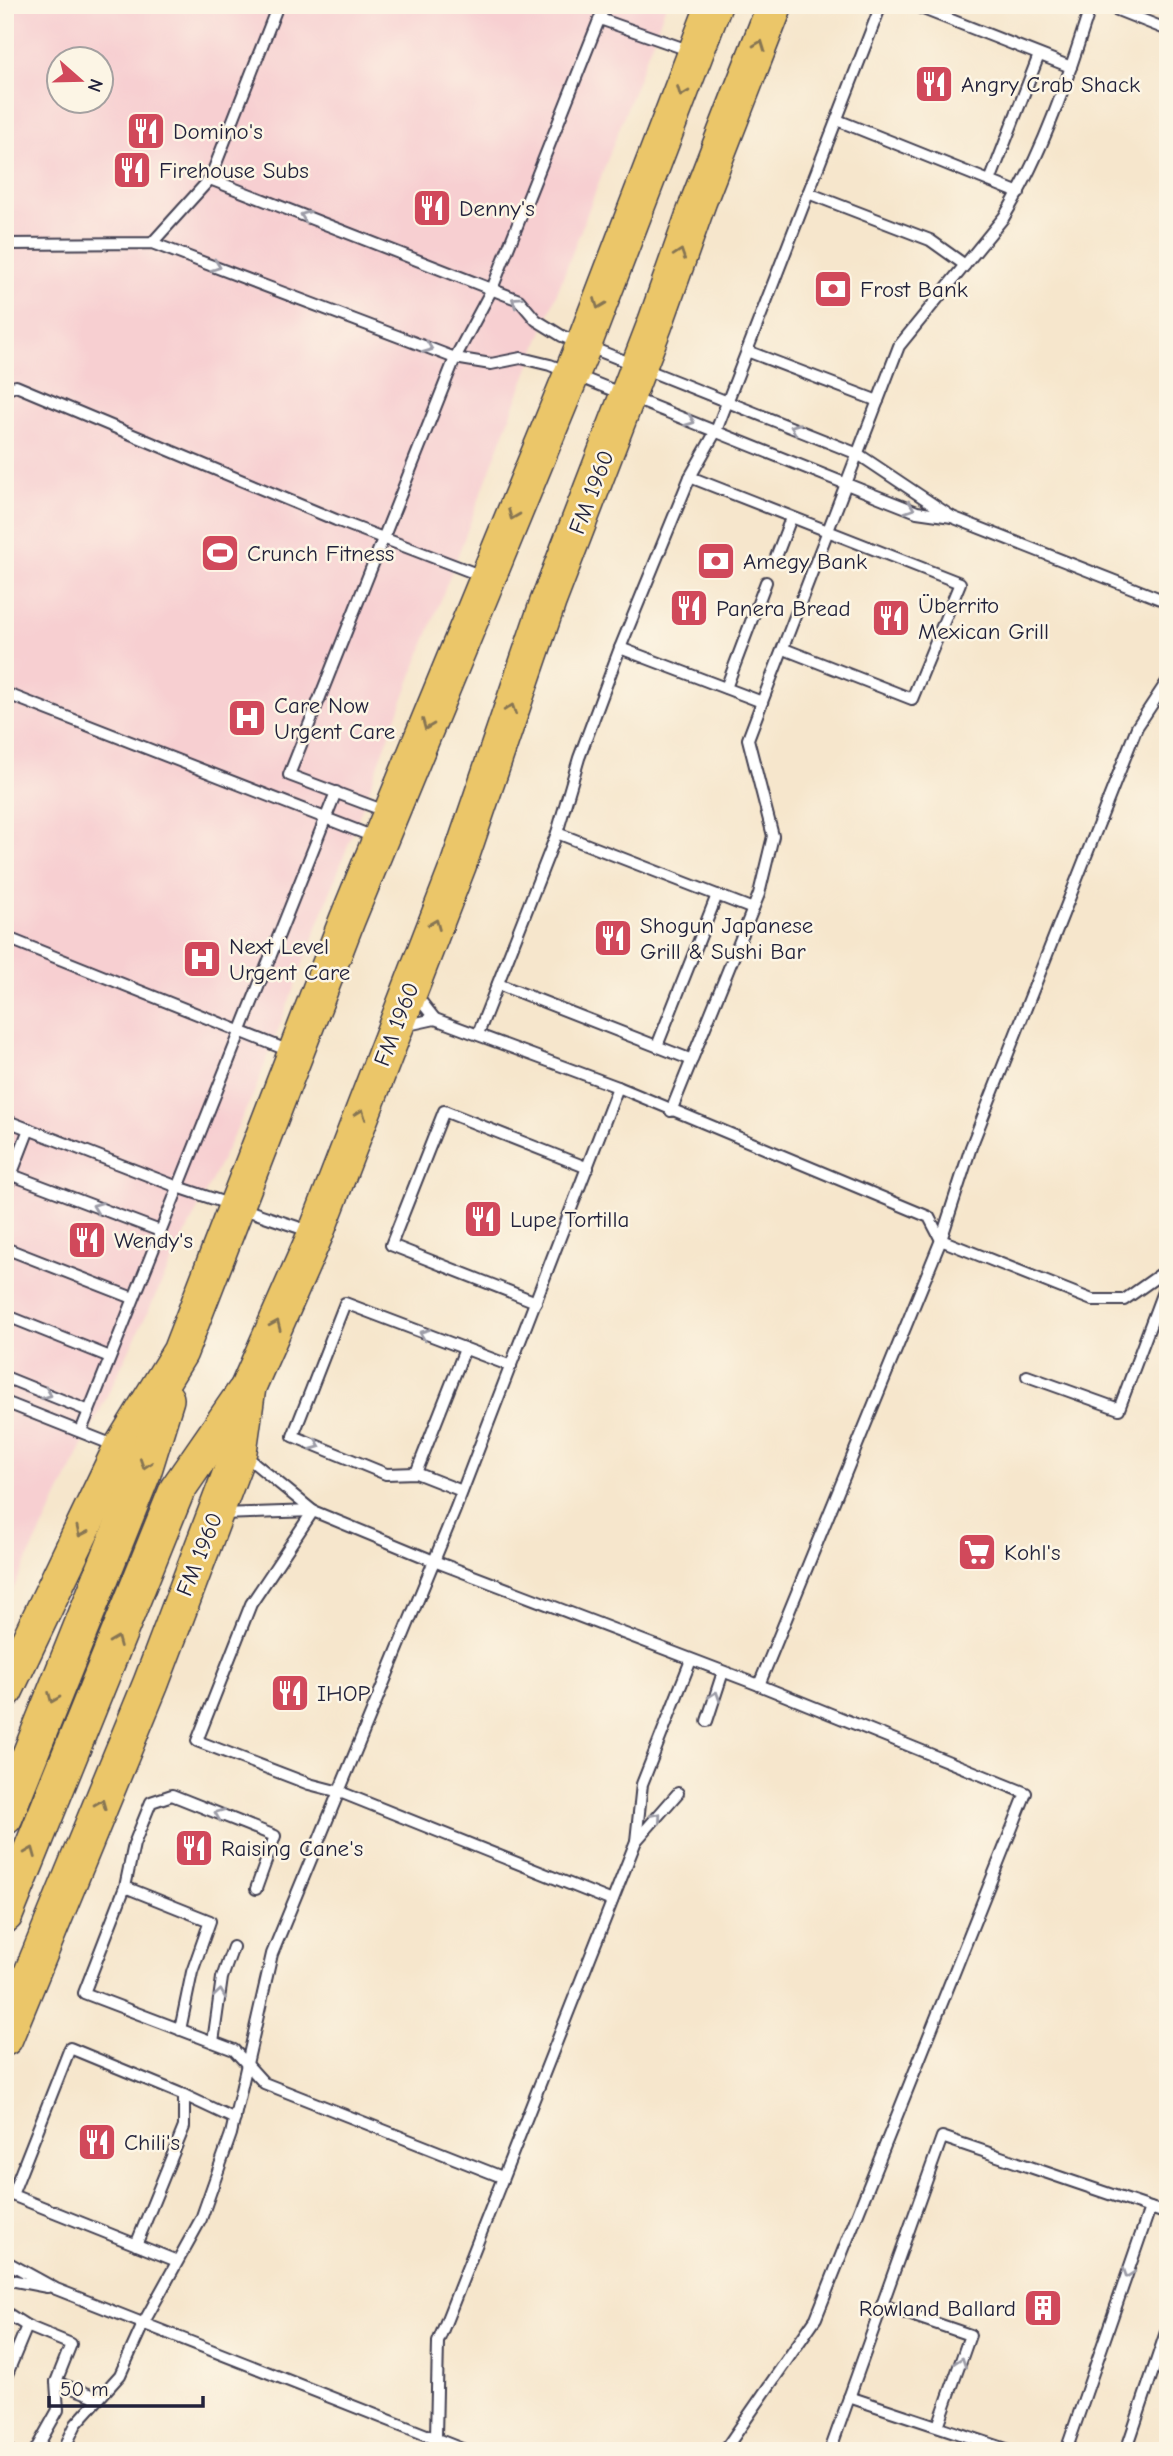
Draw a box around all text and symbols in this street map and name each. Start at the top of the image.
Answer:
one-way arrow [751,40,765,52]
north arrow [46,46,116,116]
restaurant icon: Angry Crab Shack [913,63,955,105]
place label: Angry Crab Shack [961,71,1140,98]
text: N [83,76,107,95]
one-way arrow [676,86,690,98]
restaurant icon: Domino's [125,110,167,152]
place label: Domino's [173,118,263,145]
restaurant icon: Firehouse Subs [111,149,153,191]
place label: Firehouse Subs [159,157,309,184]
restaurant icon: Denny's [411,187,453,229]
place label: Denny's [459,195,535,222]
one-way arrow [300,210,312,224]
one-way arrow [671,249,685,261]
one-way arrow [210,258,222,272]
bank icon: Frost Bank [812,268,854,310]
place label: Frost Bank [860,276,968,303]
one-way arrow [511,297,524,309]
one-way arrow [594,298,608,310]
one-way arrow [422,339,434,353]
one-way arrow [683,413,695,427]
one-way arrow [789,423,801,437]
street label: FM 1960 [563,446,620,538]
one-way arrow [903,500,915,514]
one-way arrow [508,508,522,520]
sports icon: Crunch Fitness [199,532,241,574]
place label: Crunch Fitness [247,540,394,567]
bank icon: Amegy Bank [695,540,737,582]
place label: Amegy Bank [743,548,867,575]
restaurant icon: Panera Bread [668,587,710,629]
place label: Überrito Mexican Grill [918,592,1049,645]
place label: Panera Bread [716,595,851,622]
restaurant icon: Überrito Mexican Grill [870,597,912,639]
place label: Care Now Urgent Care [274,692,395,745]
hospital icon: Care Now Urgent Care [226,697,268,739]
one-way arrow [503,704,517,716]
one-way arrow [421,718,435,731]
place label: Shogun Japanese Grill & Sushi Bar [640,912,813,965]
restaurant icon: Shogun Japanese Grill & Sushi Bar [592,917,634,959]
one-way arrow [427,918,441,930]
place label: Next Level Urgent Care [229,933,350,986]
hospital icon: Next Level Urgent Care [181,938,223,980]
street label: FM 1960 [368,978,425,1070]
one-way arrow [353,1108,367,1120]
restaurant icon: Lupe Tortilla [462,1198,504,1240]
one-way arrow [91,1201,103,1215]
place label: Lupe Tortilla [510,1206,629,1233]
restaurant icon: Wendy's [66,1219,108,1261]
place label: Wendy's [114,1227,193,1254]
one-way arrow [267,1319,281,1331]
one-way arrow [419,1328,431,1342]
one-way arrow [40,1386,52,1400]
one-way arrow [309,1437,321,1451]
one-way arrow [139,1458,154,1470]
street label: FM 1960 [171,1508,228,1600]
one-way arrow [75,1525,89,1537]
supermarket icon: Kohl's [956,1531,998,1573]
place label: Kohl's [1004,1539,1061,1566]
one-way arrow [107,1636,121,1648]
restaurant icon: IHOP [269,1672,311,1714]
place label: IHOP [317,1680,370,1707]
one-way arrow [707,1691,721,1703]
one-way arrow [47,1692,61,1704]
one-way arrow [93,1799,107,1812]
one-way arrow [214,1808,226,1822]
one-way arrow [649,1812,661,1825]
restaurant icon: Raising Cane's [173,1827,215,1869]
place label: Raising Cane's [221,1835,363,1862]
one-way arrow [22,1847,36,1859]
one-way arrow [212,1988,227,2000]
restaurant icon: Chili's [76,2121,118,2163]
place label: Chili's [124,2129,180,2156]
one-way arrow [1122,2266,1136,2278]
building icon: Rowland Ballard [1022,2287,1064,2329]
place label: Rowland Ballard [859,2295,1016,2322]
one-way arrow [953,2356,967,2368]
scale bar [49,2365,203,2409]
text: 50 m [60,2377,109,2401]

